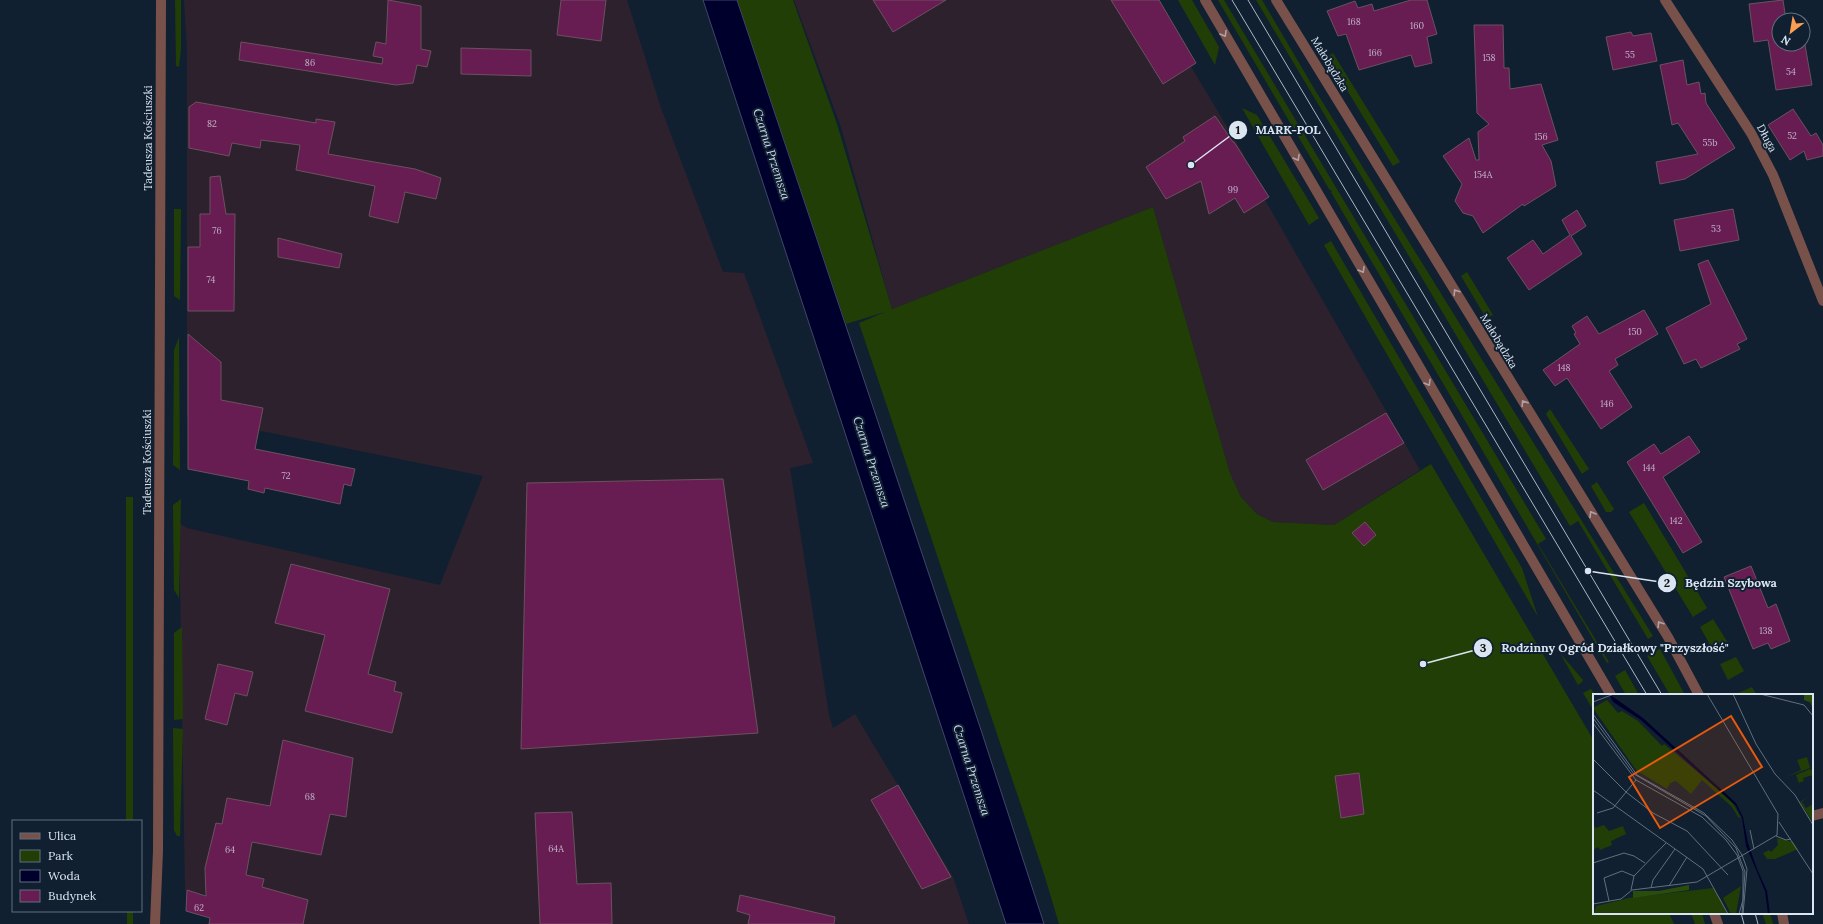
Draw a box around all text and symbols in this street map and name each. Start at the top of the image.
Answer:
north arrow [1771,12,1811,52]
house number: 168 [1347,16,1361,27]
house number: 160 [1410,20,1424,31]
one-way arrow [1220,30,1227,37]
text: N [1778,32,1793,49]
street label: Małobądzka [1308,34,1352,94]
house number: 166 [1368,47,1382,58]
house number: 55 [1625,49,1635,60]
house number: 158 [1482,52,1496,63]
house number: 86 [305,57,315,68]
house number: 54 [1786,66,1796,77]
street label: Tadeusza Kościuszki [141,86,155,190]
water label: Czarna Przemsza [750,107,794,202]
house number: 82 [207,118,217,129]
callout: MARK-POL [1228,118,1329,142]
text: 1 [1236,122,1241,137]
text: MARK-POL [1255,122,1321,137]
street label: Długa [1754,122,1780,155]
house number: 52 [1787,130,1797,141]
house number: 156 [1534,131,1548,142]
house number: 55b [1702,137,1718,148]
one-way arrow [1292,154,1299,161]
house number: 154A [1474,169,1493,180]
house number: 99 [1228,184,1238,195]
house number: 53 [1711,223,1721,234]
house number: 76 [212,225,222,236]
one-way arrow [1358,266,1365,273]
house number: 74 [207,274,216,285]
one-way arrow [1453,289,1460,296]
street label: Małobądzka [1477,311,1521,371]
house number: 150 [1628,326,1642,337]
house number: 148 [1557,362,1571,373]
one-way arrow [1424,379,1431,386]
house number: 146 [1600,398,1614,409]
one-way arrow [1521,400,1528,407]
street label: Tadeusza Kościuszki [140,410,154,514]
water label: Czarna Przemsza [850,415,894,510]
house number: 144 [1642,462,1656,473]
house number: 72 [282,470,291,481]
one-way arrow [1589,511,1596,518]
house number: 142 [1670,515,1683,526]
callout: Będzin Szybowa [1657,571,1785,595]
text: 2 [1664,575,1670,590]
text: Będzin Szybowa [1685,575,1778,590]
one-way arrow [1657,621,1665,628]
house number: 138 [1759,625,1773,636]
callout: Rodzinny Ogród Działkowy "Przyszłość" [1473,636,1737,660]
text: 3 [1480,640,1487,655]
text: Rodzinny Ogród Działkowy "Przyszłość" [1501,640,1729,655]
inset map [1593,694,1813,914]
water label: Czarna Przemsza [950,723,994,818]
house number: 68 [305,791,315,802]
legend [12,820,142,912]
text: Ulica [48,828,76,843]
house number: 64A [548,843,564,854]
house number: 64 [225,844,235,855]
text: Park [48,848,74,863]
text: Woda [48,868,80,883]
text: Budynek [48,888,97,903]
house number: 62 [194,902,204,913]

